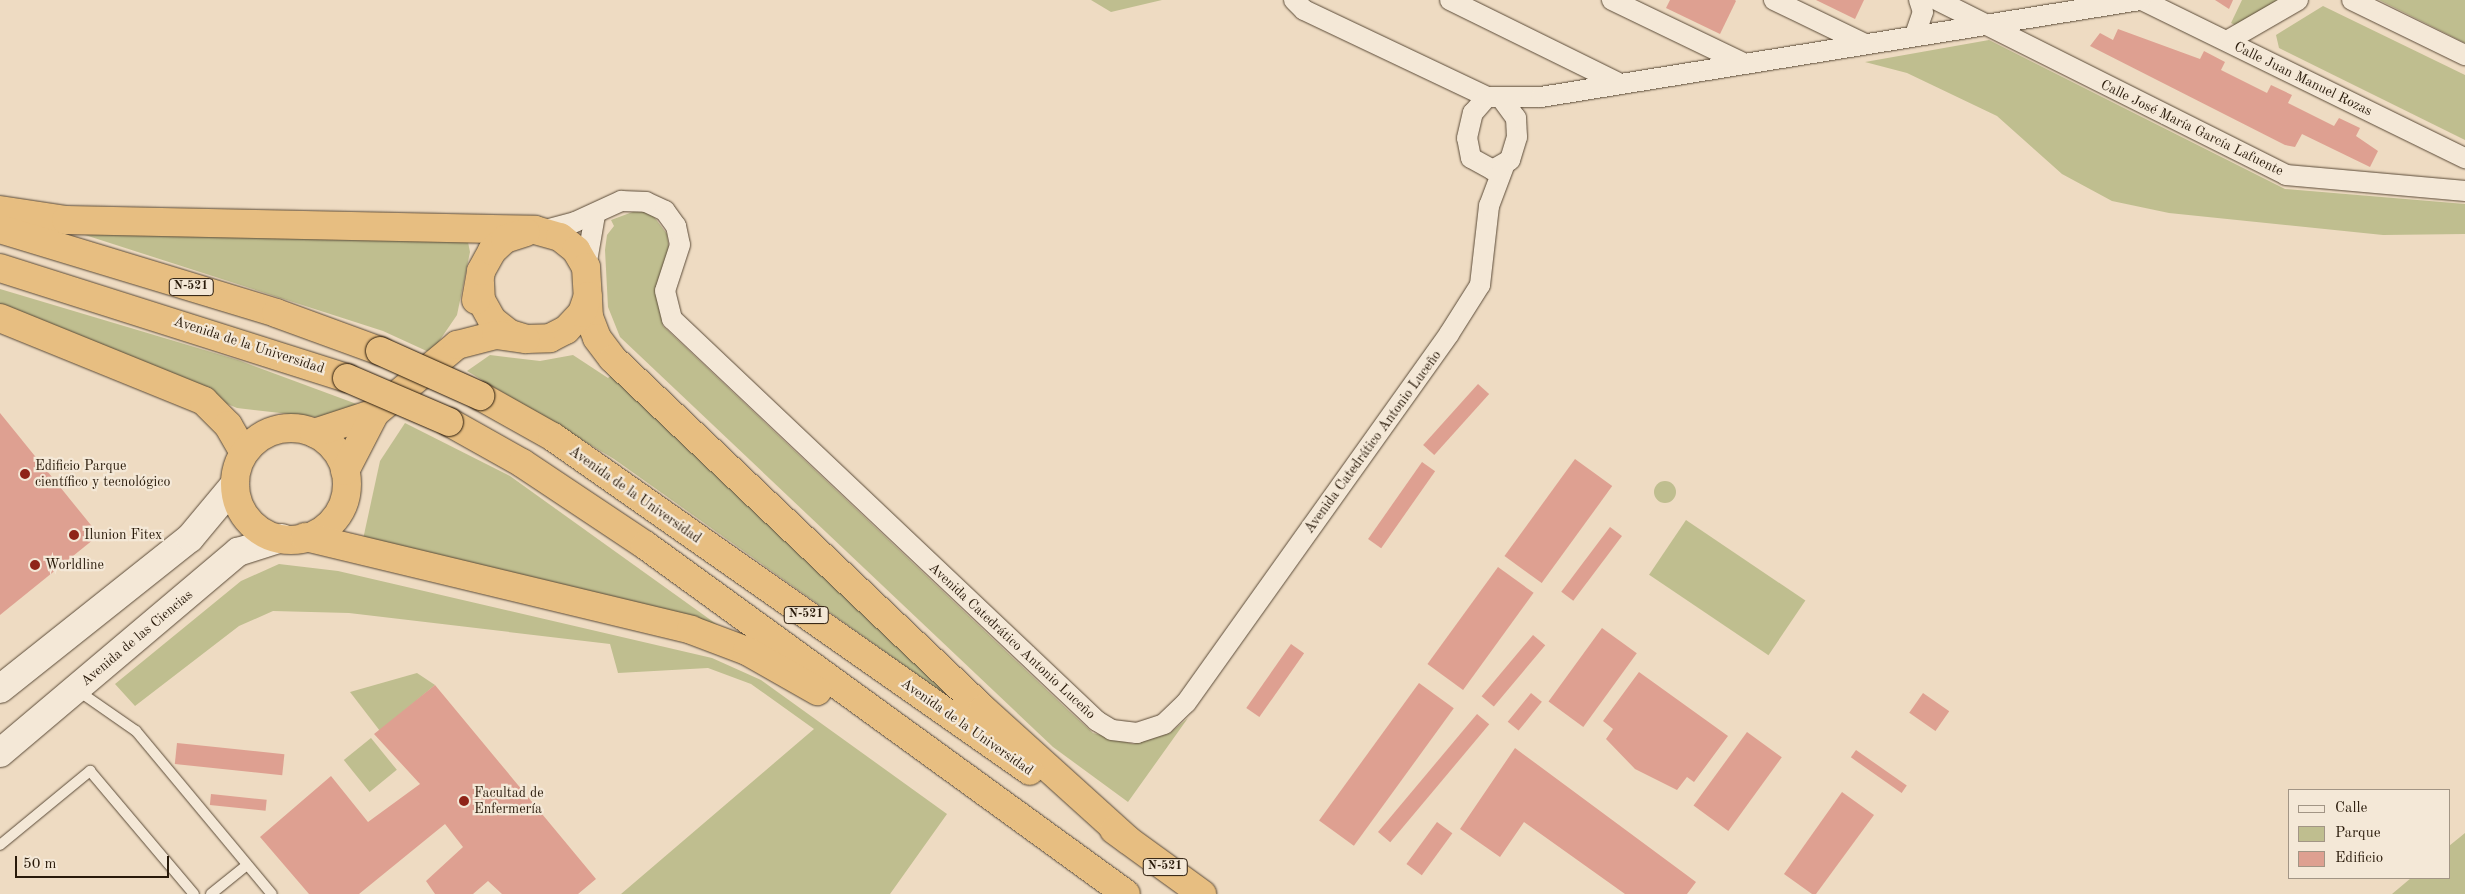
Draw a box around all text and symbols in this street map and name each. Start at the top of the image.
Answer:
street label: Calle Juan Manuel Rozas [2231,38,2375,120]
street label: Calle José María García Lafuente [2098,76,2286,180]
road number: N-521 [168,278,214,296]
street label: Avenida de la Universidad [172,313,326,377]
street label: Avenida Catedrático Antonio Luceño [1301,347,1445,537]
street label: Avenida de la Universidad [566,443,704,547]
place label: Edificio Parque científico y tecnológico [35,458,170,491]
marker: Edificio Parque científico y tecnológico [19,468,31,480]
place label: Ilunion Fitex [84,527,162,543]
marker: Ilunion Fitex [68,529,80,541]
place label: Worldline [45,557,104,573]
marker: Worldline [29,559,41,571]
street label: Avenida Catedrático Antonio Luceño [925,559,1099,723]
street label: Avenida de las Ciencias [78,586,196,690]
road number: N-521 [784,606,828,624]
street label: Avenida de la Universidad [898,675,1036,779]
place label: Facultad de Enfermería [474,785,544,818]
legend [2288,789,2450,879]
marker: Facultad de Enfermería [458,795,470,807]
text: Calle [2335,801,2367,816]
text: Parque [2335,826,2381,841]
scale bar [18,846,171,878]
text: Edificio [2335,851,2383,866]
text: 50 m [23,857,57,872]
road number: N-521 [1142,858,1188,876]

